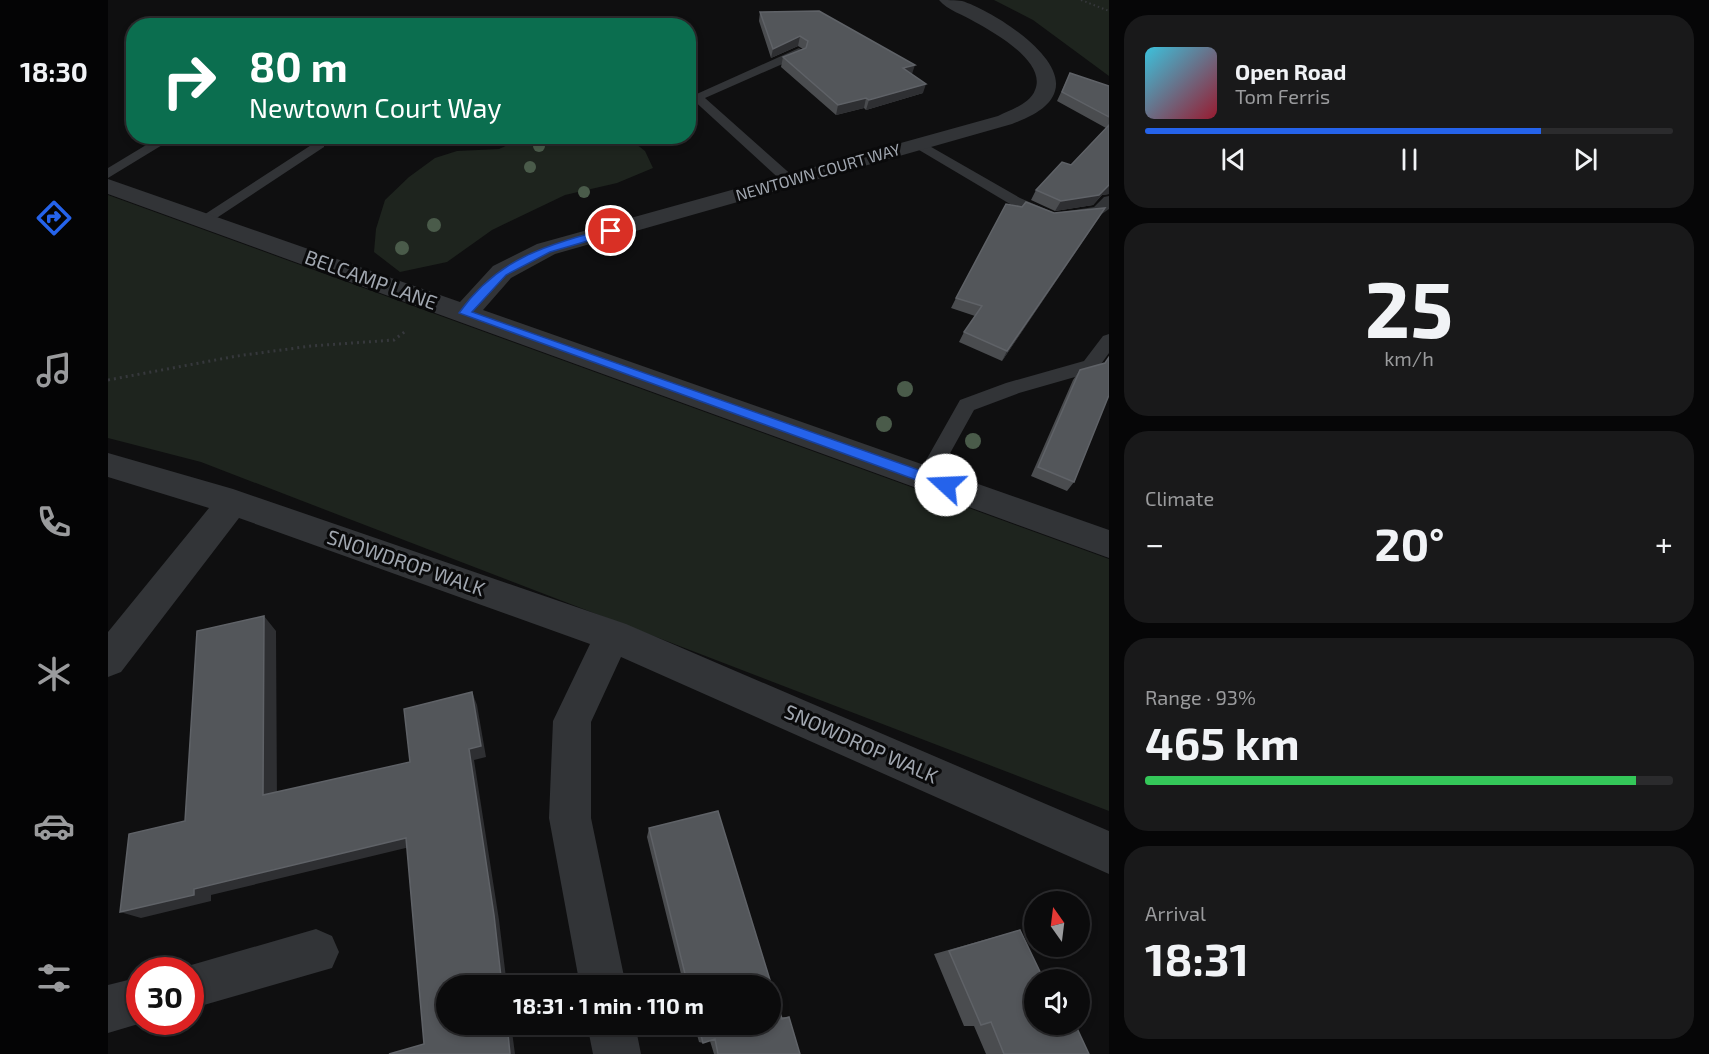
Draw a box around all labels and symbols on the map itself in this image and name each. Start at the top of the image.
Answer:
street label: NEWTOWN COURT WAY [733,139,902,204]
pin [585,205,636,256]
street label: BELCAMP LANE [302,244,441,314]
position arrow [914,453,978,517]
street label: SNOWDROP WALK [324,524,489,600]
street label: SNOWDROP WALK [781,698,942,788]
north arrow [1024,891,1090,957]
speed limit sign: 30 [126,957,204,1035]

